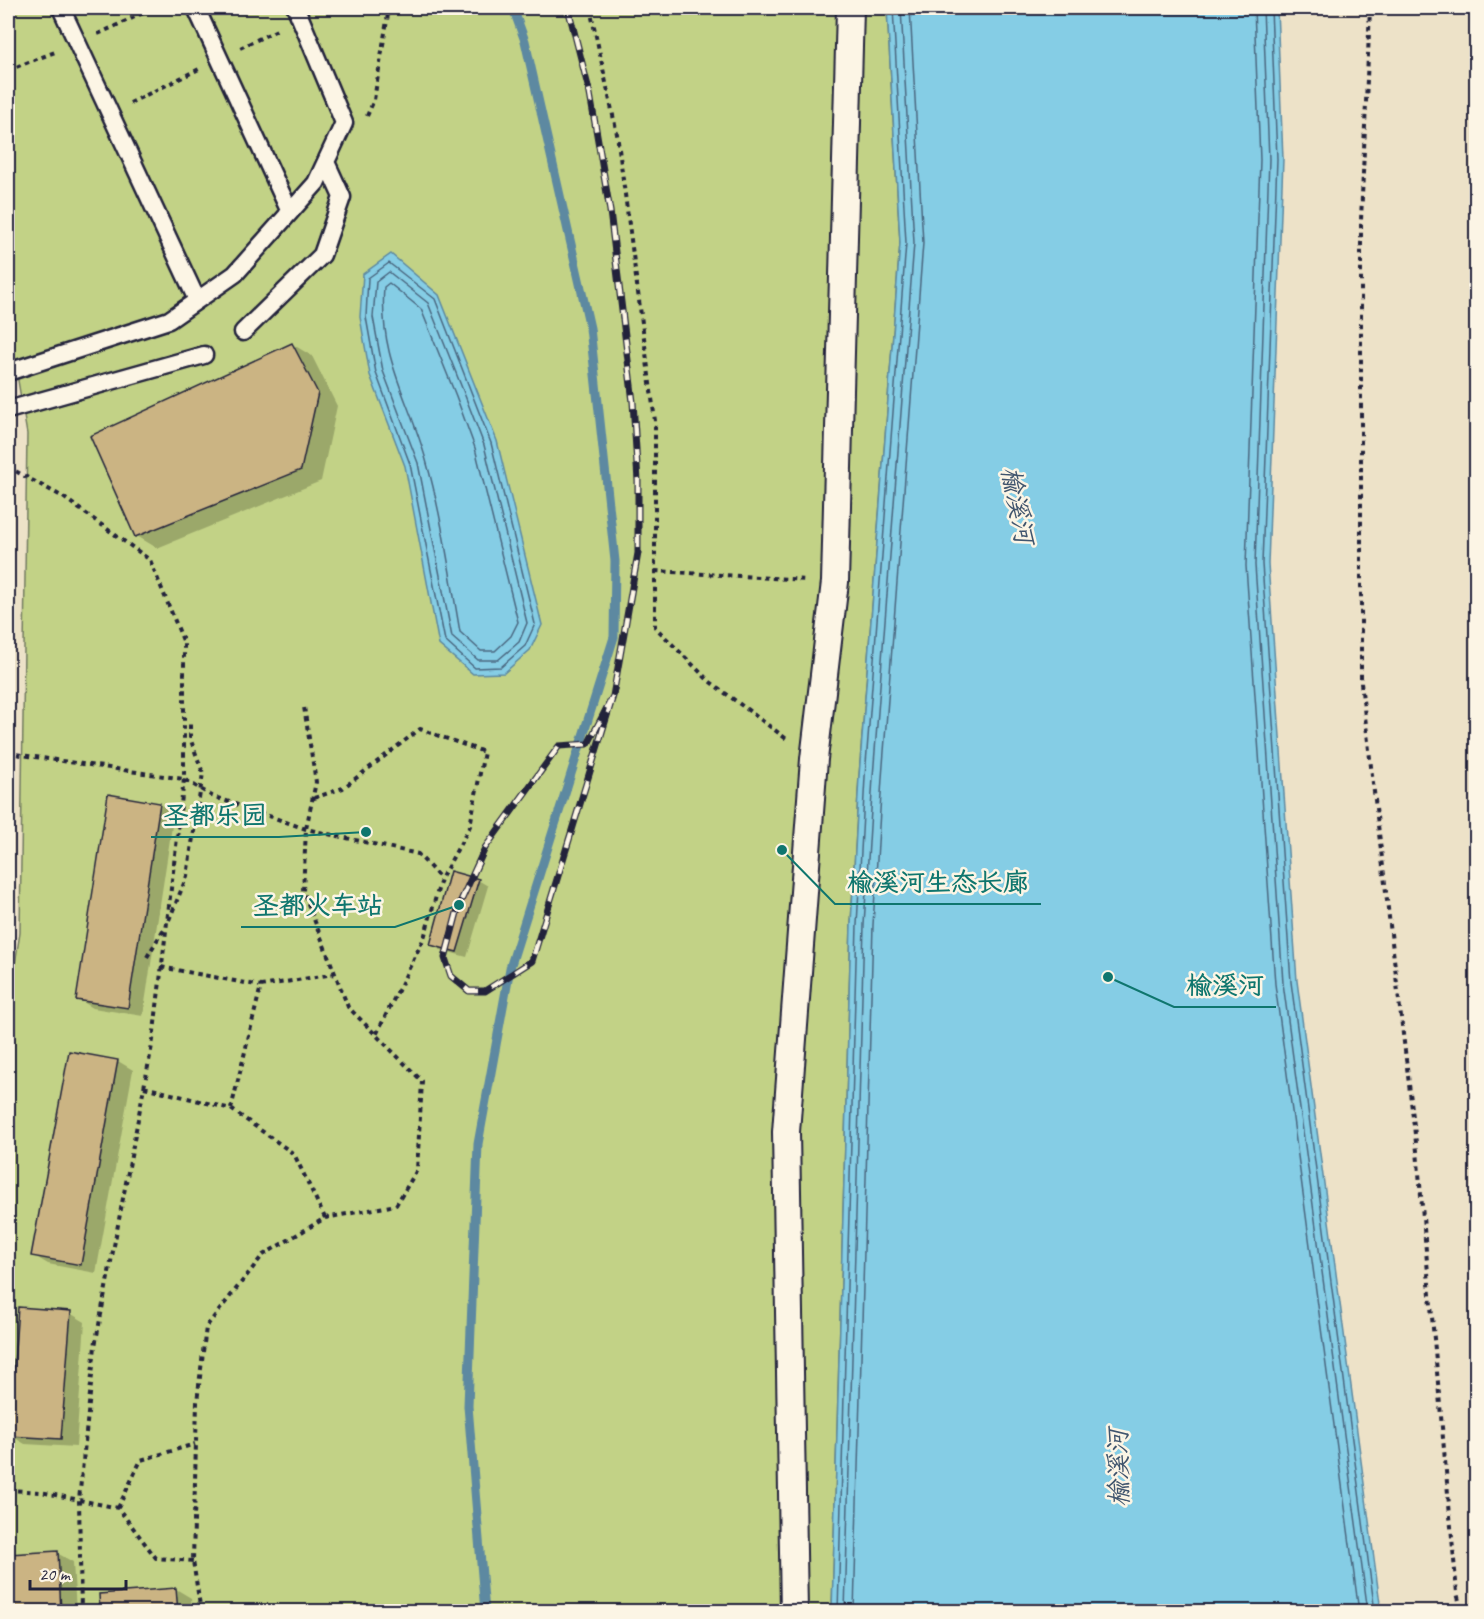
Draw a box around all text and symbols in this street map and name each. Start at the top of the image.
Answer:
water label: 榆溪河 [994,464,1042,550]
callout: 圣都乐园 [151,793,279,837]
text: 圣都乐园 [163,799,267,832]
callout: 榆溪河生态长廊 [835,860,1041,904]
text: 榆溪河生态长廊 [847,866,1029,899]
callout: 圣都火车站 [241,883,395,927]
text: 圣都火车站 [253,889,383,922]
callout: 榆溪河 [1174,963,1276,1007]
text: 榆溪河 [1186,969,1264,1002]
water label: 榆溪河 [1101,1425,1136,1507]
scale bar [30,1553,126,1591]
text: 20 m [39,1563,72,1585]

